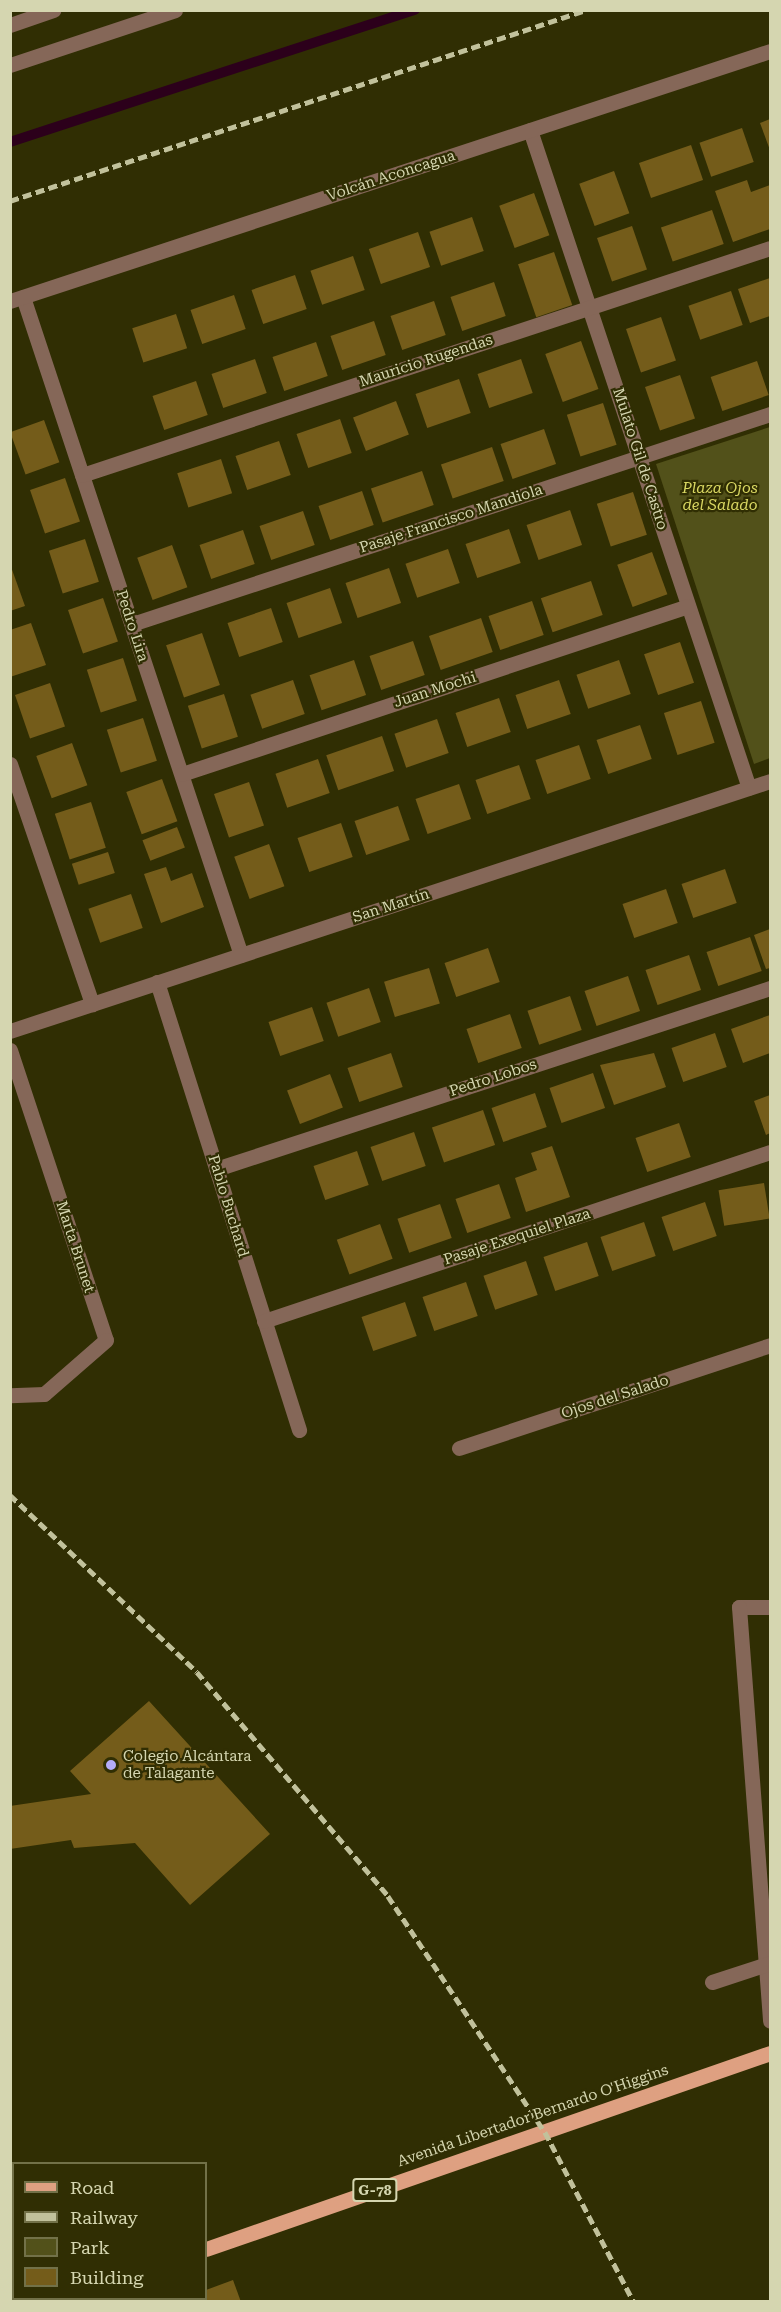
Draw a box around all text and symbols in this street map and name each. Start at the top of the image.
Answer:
street label: Volcán Aconcagua [325,147,457,205]
street label: Mauricio Rugendas [357,331,495,391]
street label: Mulato Gil de Castro [609,386,671,532]
park label: Plaza Ojos del Salado [682,479,758,514]
street label: Pasaje Francisco Mandiola [357,481,545,557]
street label: Pedro Lira [112,588,152,664]
street label: Juan Mochi [392,668,478,712]
street label: San Martín [350,885,432,927]
street label: Pedro Lobos [447,1055,539,1101]
street label: Pablo Buchard [204,1153,252,1259]
street label: Marta Brunet [52,1199,98,1295]
street label: Pasaje Exequiel Plaza [441,1205,593,1269]
street label: Ojos del Salado [559,1371,671,1423]
place label: Colegio Alcántara de Talagante [123,1747,251,1782]
marker: Colegio Alcántara de Talagante [104,1758,118,1772]
street label: Avenida Libertador Bernardo O'Higgins [395,2061,671,2171]
legend [12,2162,207,2300]
text: Road [70,2177,114,2198]
road number: G-78 [351,2179,399,2201]
text: Railway [70,2207,138,2228]
text: Park [70,2237,110,2258]
text: Building [70,2267,144,2288]

